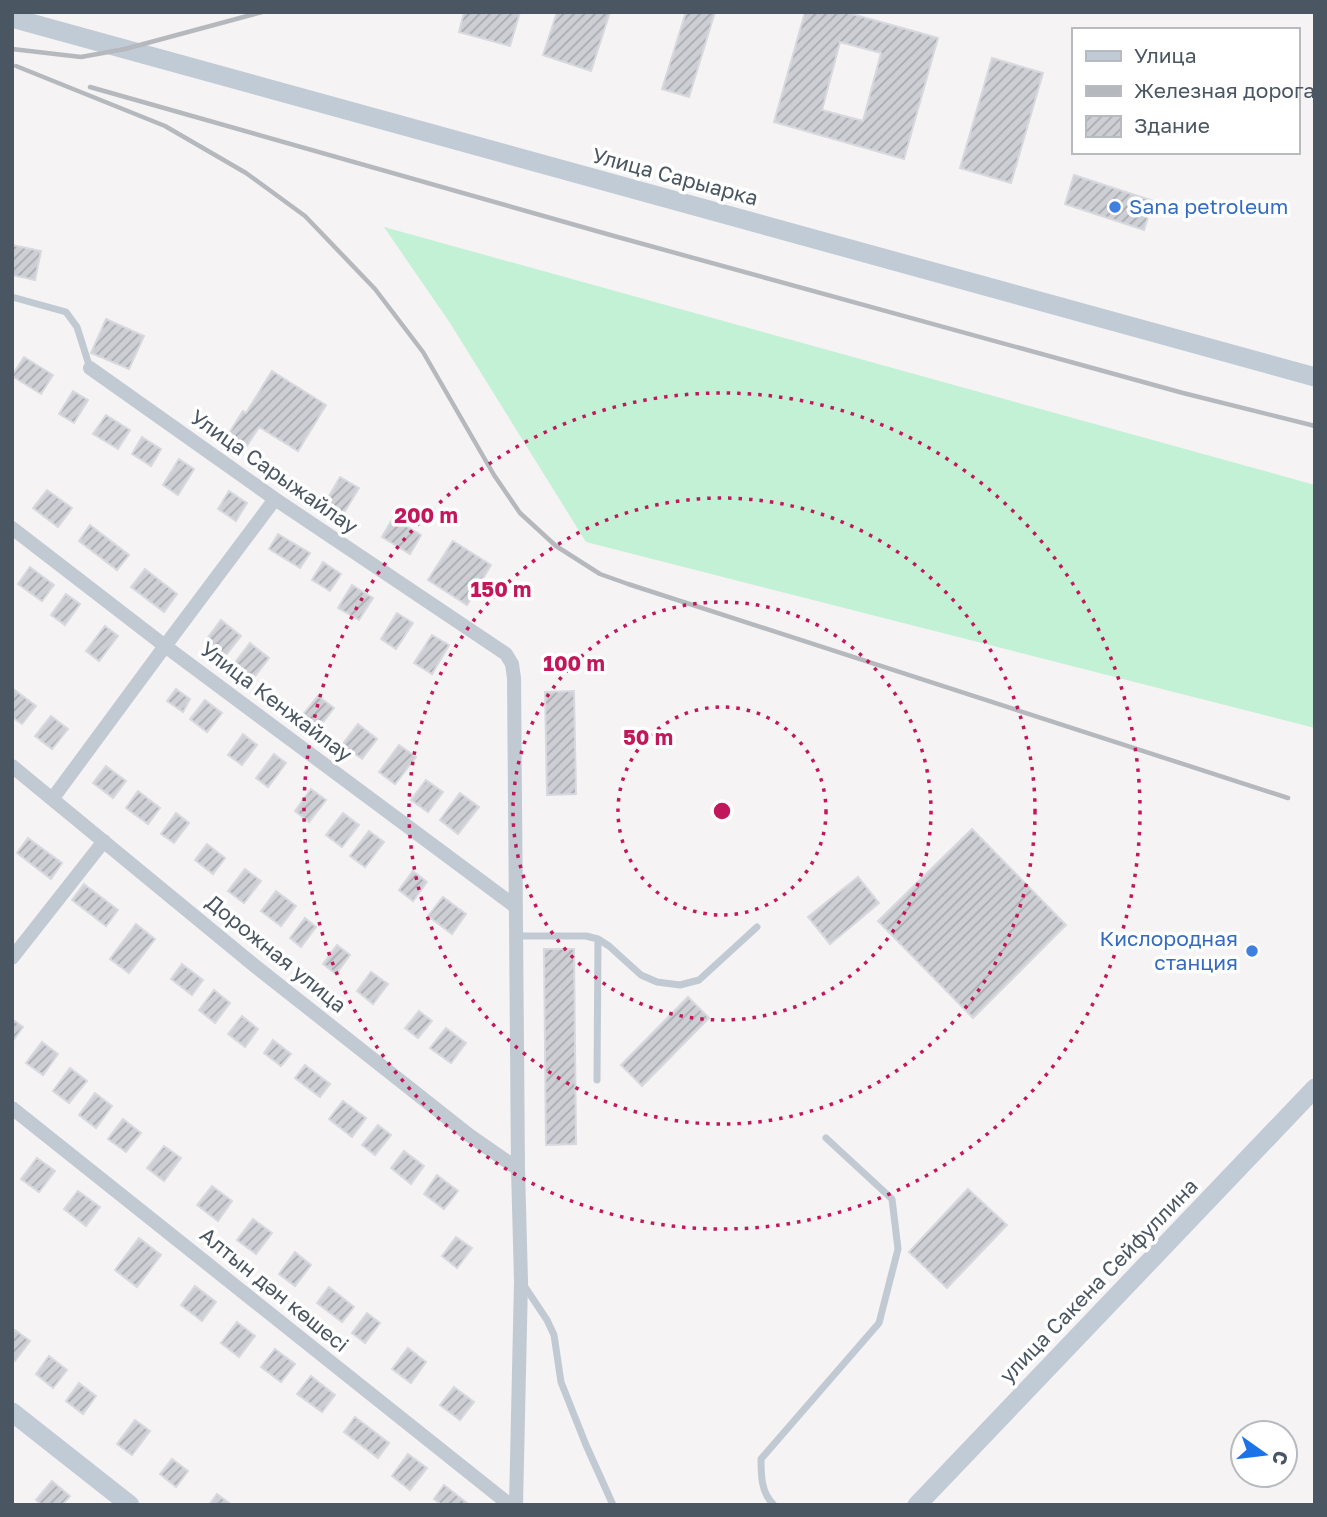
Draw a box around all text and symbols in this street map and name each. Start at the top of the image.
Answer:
legend [1072,28,1299,154]
text: Улица [1134,42,1197,68]
text: Железная дорога [1134,77,1315,103]
text: Здание [1134,112,1210,138]
street label: Улица Сарыарка [589,141,761,211]
place label: Sana petroleum [1129,193,1288,219]
marker: Sana petroleum [1107,199,1123,215]
street label: Улица Сарыжайлау [186,403,364,539]
text: 200 m [394,502,458,528]
text: 150 m [471,576,531,602]
street label: Улица Кенжайлау [195,635,358,767]
text: 100 m [543,650,605,676]
text: 50 m [623,724,673,750]
centre of rings [710,799,734,823]
street label: Дорожная улица [201,889,352,1018]
place label: Кислородная станция [1100,925,1238,975]
marker: Кислородная станция [1244,943,1260,959]
street label: улица Сакена Сейфуллина [994,1173,1203,1388]
street label: Алтын дән көшесі [195,1221,354,1357]
north arrow [1229,1419,1299,1489]
text: С [1268,1449,1294,1468]

